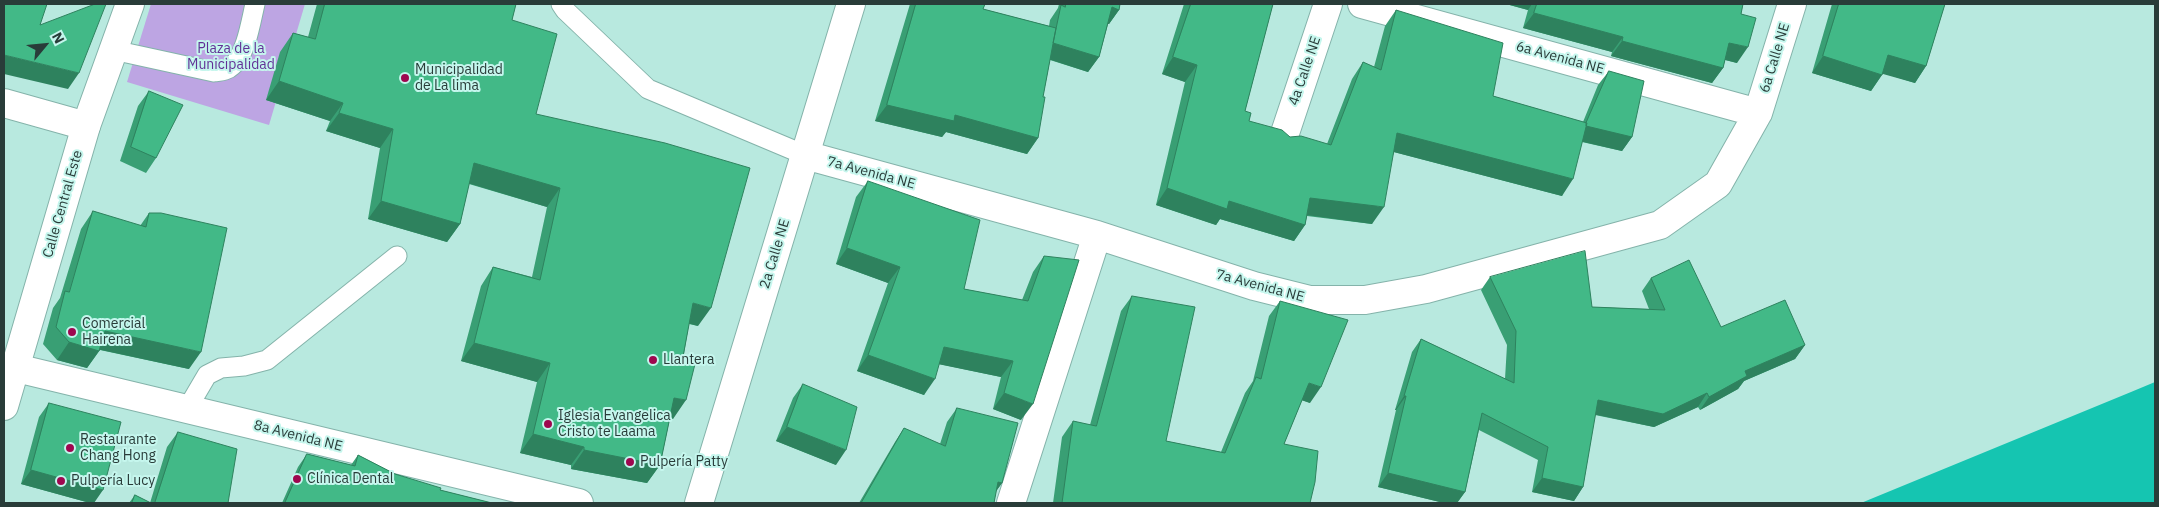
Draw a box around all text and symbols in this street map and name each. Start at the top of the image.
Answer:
north arrow [20,20,70,70]
street label: 6a Calle NE [1756,21,1794,95]
text: N [48,29,69,47]
street label: 4a Calle NE [1285,34,1325,108]
street label: 6a Avenida NE [1514,38,1606,78]
park label: Plaza de la Municipalidad [187,41,275,74]
place label: Municipalidad de La lima [415,62,503,94]
marker: Municipalidad de La lima [399,72,411,84]
street label: Calle Central Este [40,148,86,260]
street label: 7a Avenida NE [825,153,917,193]
street label: 2a Calle NE [756,217,794,291]
street label: 7a Avenida NE [1214,266,1306,306]
place label: Comercial Hairena [82,316,145,348]
marker: Comercial Hairena [66,326,78,338]
place label: Llantera [663,352,714,368]
marker: Llantera [647,354,659,366]
place label: Iglesia Evangelica Cristo te Laama [558,408,671,441]
street label: 8a Avenida NE [252,417,344,455]
marker: Iglesia Evangelica Cristo te Laama [542,418,554,430]
place label: Restaurante Chang Hong [80,432,157,464]
marker: Restaurante Chang Hong [64,442,76,454]
place label: Pulpería Patty [640,454,728,470]
marker: Pulpería Patty [624,456,636,468]
place label: Clínica Dental [307,471,394,487]
place label: Pulpería Lucy [71,473,155,489]
marker: Clínica Dental [291,473,303,485]
marker: Pulpería Lucy [55,475,67,487]

